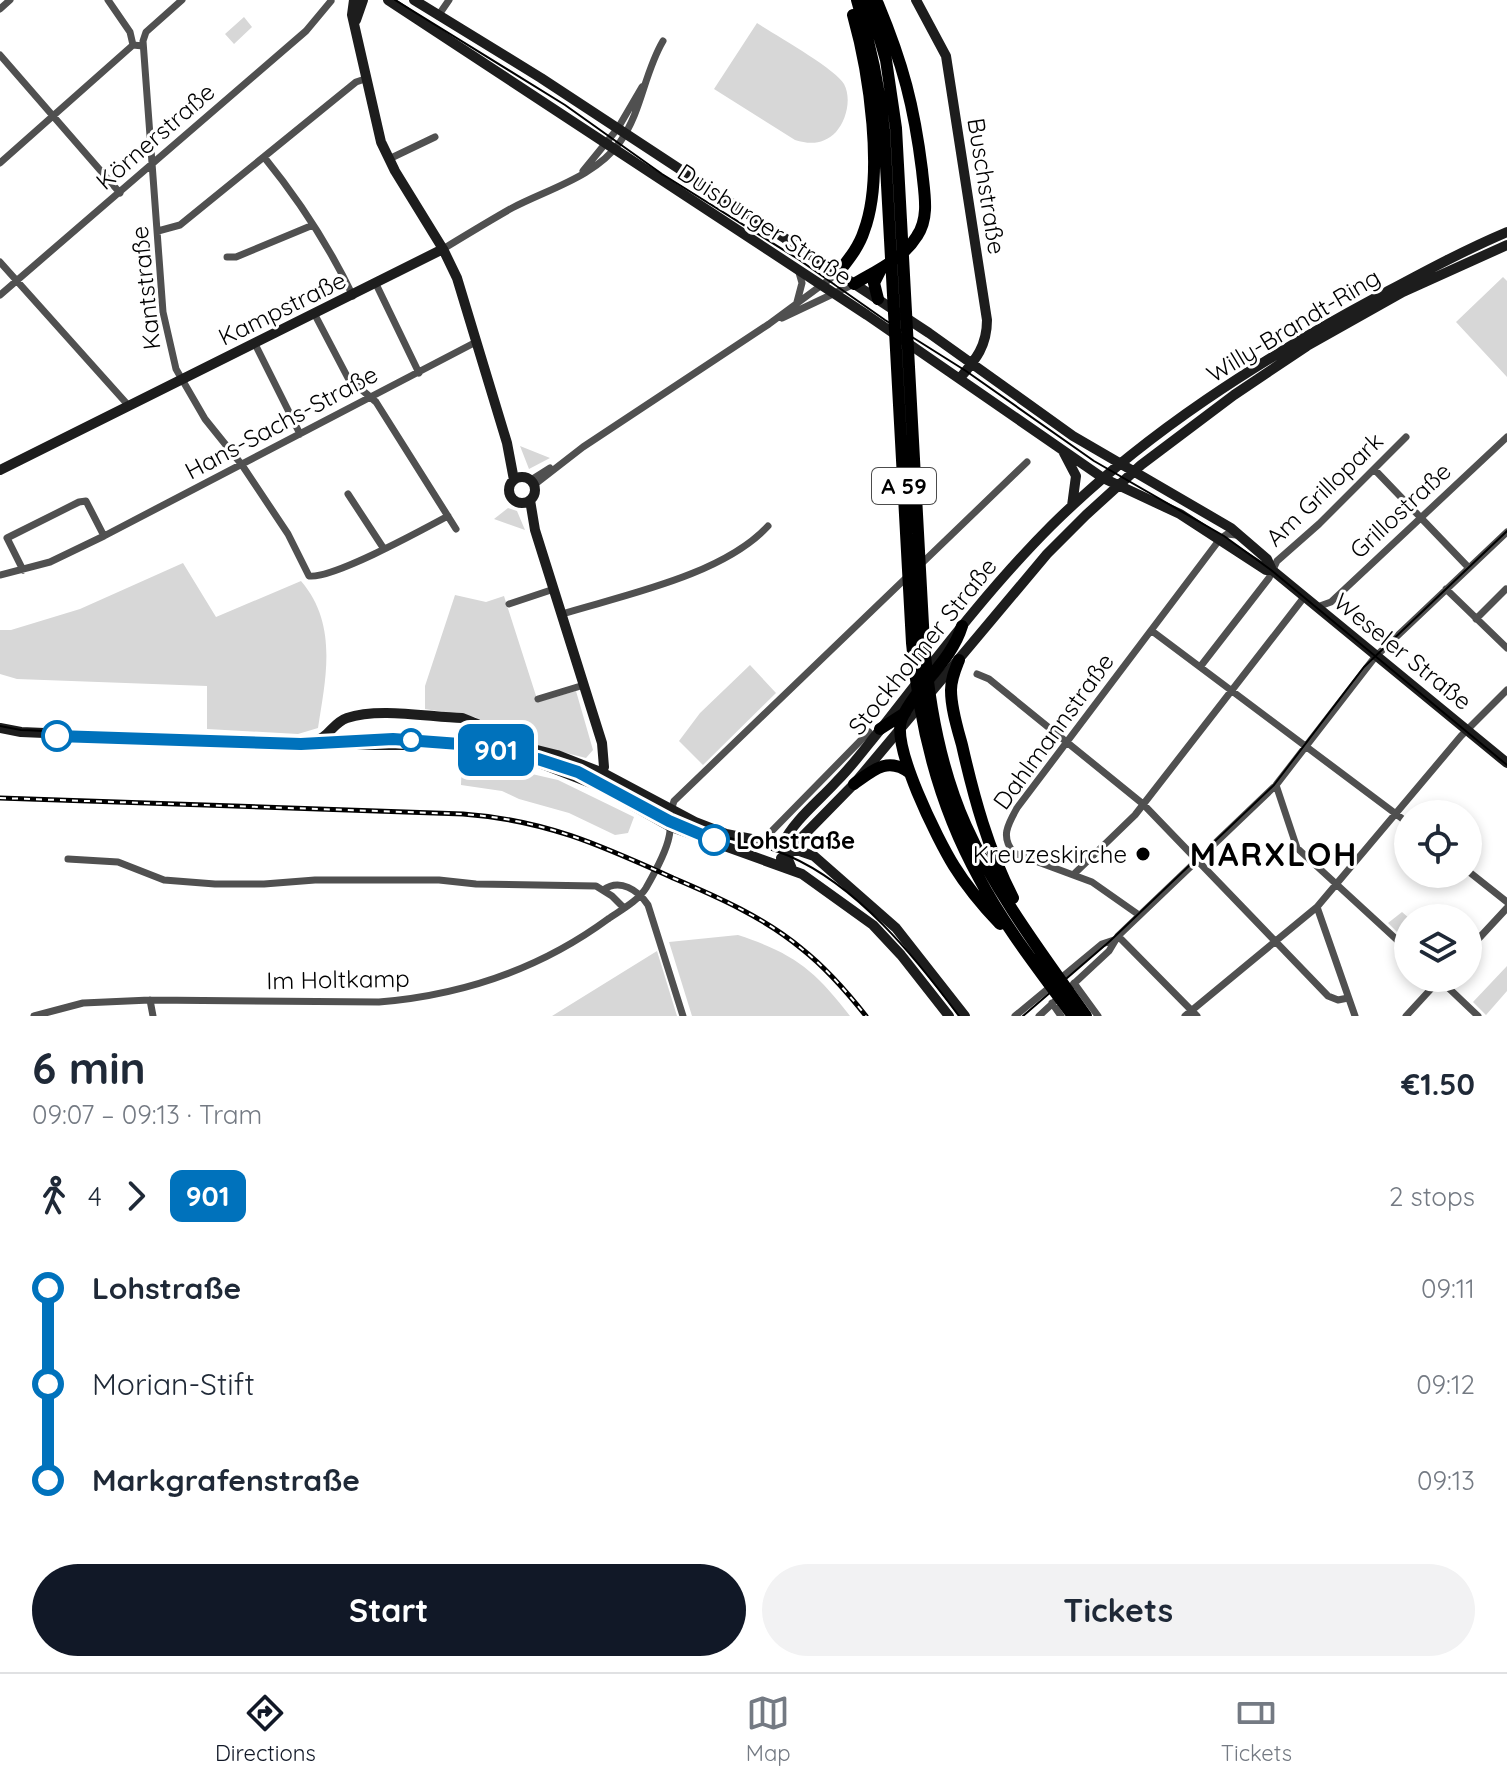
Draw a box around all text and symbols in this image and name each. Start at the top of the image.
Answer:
street label: Körnerstraße [89,76,221,196]
street label: Buschstraße [961,116,1013,256]
street label: Duisburger Straße [672,157,858,291]
street label: Kantstraße [124,225,166,351]
street label: Willy-Brandt-Ring [1201,261,1385,389]
street label: Kampstraße [213,264,351,352]
street label: Hans-Sachs-Straße [179,358,383,486]
street label: Am Grillopark [1259,426,1389,552]
street label: Grillostraße [1343,456,1457,564]
road number: A 59 [872,468,936,504]
street label: Stockholmer Straße [841,551,1003,741]
street label: Weseler Straße [1328,586,1478,716]
street label: Dahlmannstraße [986,647,1120,815]
unlabelled marker [42,721,72,751]
line badge: 901 [450,724,542,776]
unlabelled marker [400,729,422,751]
text: 901 [474,732,518,767]
map controls [1394,800,1482,992]
button: locate [1394,800,1482,888]
marker: Lohstraße [699,825,729,855]
place label: Lohstraße [736,825,855,855]
district label: MARXLOH [1190,834,1358,874]
place label: Kreuzeskirche [973,839,1127,869]
marker: Kreuzeskirche [1134,845,1152,863]
button: layers [1394,904,1482,992]
street label: Im Holtkamp [266,963,410,995]
text: 6 min [32,1040,146,1095]
text: €1.50 [1401,1065,1475,1103]
text: 09:07 – 09:13 · Tram [32,1098,262,1131]
icon: walk [32,1174,76,1218]
icon: forward [114,1174,158,1218]
text: 901 [186,1178,230,1213]
text: 4 [88,1180,102,1213]
text: 2 stops [1389,1180,1475,1213]
text: Lohstraße [92,1269,241,1307]
text: 09:11 [1421,1272,1475,1305]
text: Morian-Stift [92,1365,255,1403]
text: 09:12 [1416,1368,1475,1401]
text: Markgrafenstraße [92,1461,360,1499]
text: 09:13 [1417,1464,1475,1497]
button: Start [32,1564,746,1656]
button: Tickets [762,1564,1475,1656]
tab: Directions [215,1691,316,1767]
tab: Map [746,1691,791,1767]
tab: Tickets [1221,1691,1292,1767]

